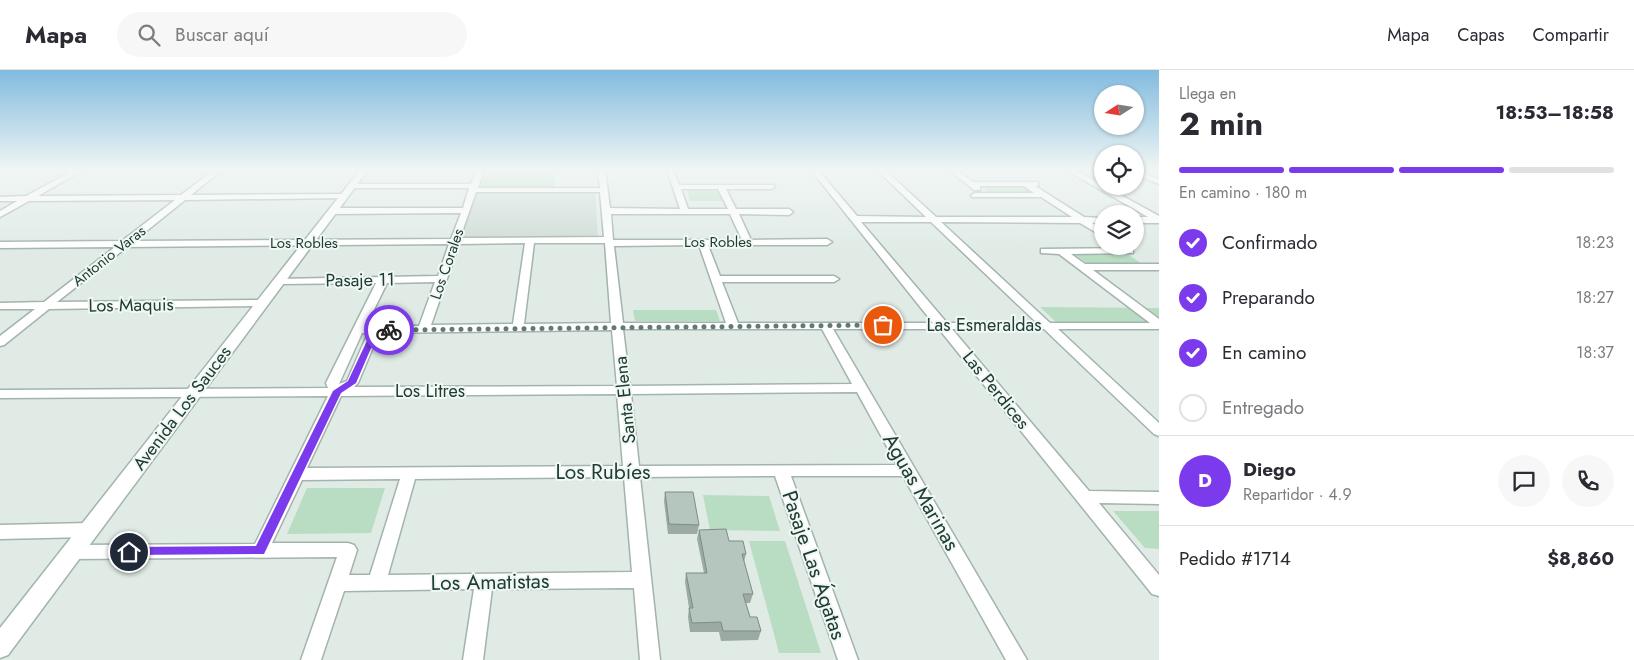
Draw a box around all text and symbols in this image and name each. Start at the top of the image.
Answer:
search box [117,12,467,57]
text: Mapa [25,17,87,52]
icon: search [135,21,163,49]
text: Buscar aquí [175,21,269,48]
text: Mapa [1387,22,1429,48]
text: Capas [1457,22,1505,48]
text: Compartir [1533,22,1609,48]
text: Llega en [1179,82,1236,105]
north arrow [1094,85,1144,135]
map controls [1094,85,1144,255]
text: 18:53–18:58 [1495,99,1614,126]
text: 2 min [1179,101,1263,147]
button: locate [1094,145,1144,195]
text: En camino · 180 m [1179,181,1307,204]
button: layers [1094,205,1144,255]
street label: Antonio Varas [68,220,150,292]
street label: Los Corales [425,226,469,302]
icon: check [1179,229,1207,257]
text: Confirmado [1222,229,1317,256]
street label: Los Robles [684,231,752,253]
text: 18:23 [1575,231,1614,254]
street label: Los Robles [270,232,338,254]
street label: Pasaje 11 [325,266,395,294]
icon: check [1179,284,1207,312]
text: Preparando [1222,284,1315,311]
text: 18:27 [1576,286,1614,309]
street label: Los Maquis [88,291,174,319]
pin [862,304,904,346]
courier [364,305,414,355]
icon: bag [869,311,897,339]
street label: Las Esmeraldas [926,312,1042,338]
icon: bike [375,316,403,344]
icon: check [1179,339,1207,367]
text: En camino [1222,339,1306,366]
street label: Avenida Los Sauces [126,340,238,476]
text: 18:37 [1576,341,1614,364]
street label: Las Perdices [956,345,1036,435]
street label: Santa Elena [607,355,643,445]
street label: Los Litres [395,378,465,404]
text: Entregado [1222,394,1304,421]
street label: Aguas Marinas [875,428,967,556]
button: chat [1498,455,1550,507]
button: phone [1562,455,1614,507]
text: Diego [1243,456,1296,483]
street label: Los Rubíes [555,457,651,487]
text: D [1198,467,1212,494]
text: Repartidor · 4.9 [1243,483,1352,506]
street label: Pasaje Las Ágatas [774,486,854,644]
pin [108,531,150,573]
icon: home [115,538,143,566]
text: Pedido #1714 [1179,545,1291,572]
text: $8,860 [1547,545,1614,572]
street label: Los Amatistas [430,566,550,598]

